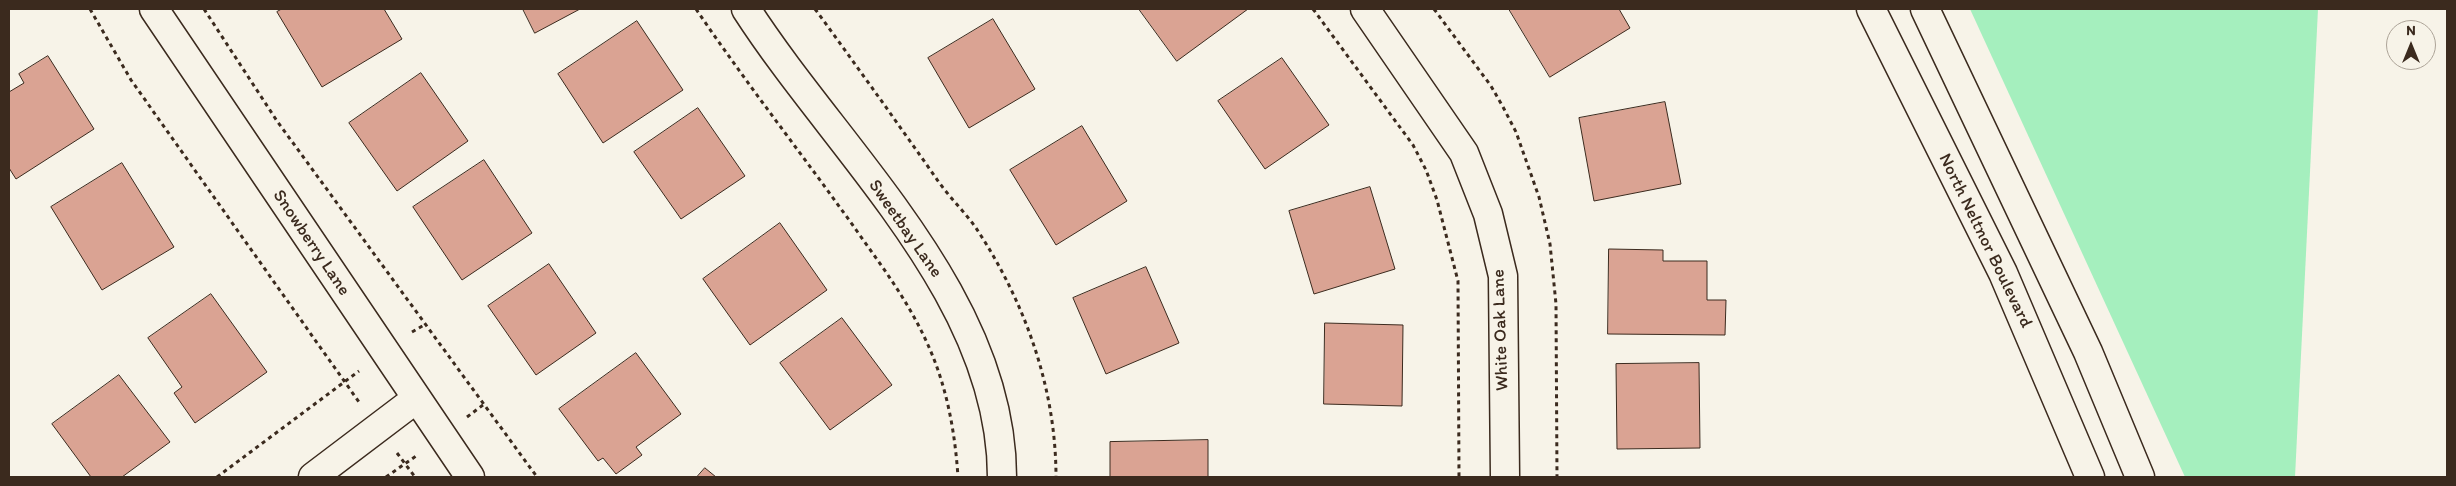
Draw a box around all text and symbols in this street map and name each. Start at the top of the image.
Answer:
north arrow [2386,20,2436,70]
text: N [2406,22,2416,39]
street label: North Neltnor Boulevard [1933,150,2037,332]
street label: Sweetbay Lane [863,176,947,282]
street label: Snowberry Lane [268,186,354,300]
street label: White Oak Lane [1488,269,1514,391]

